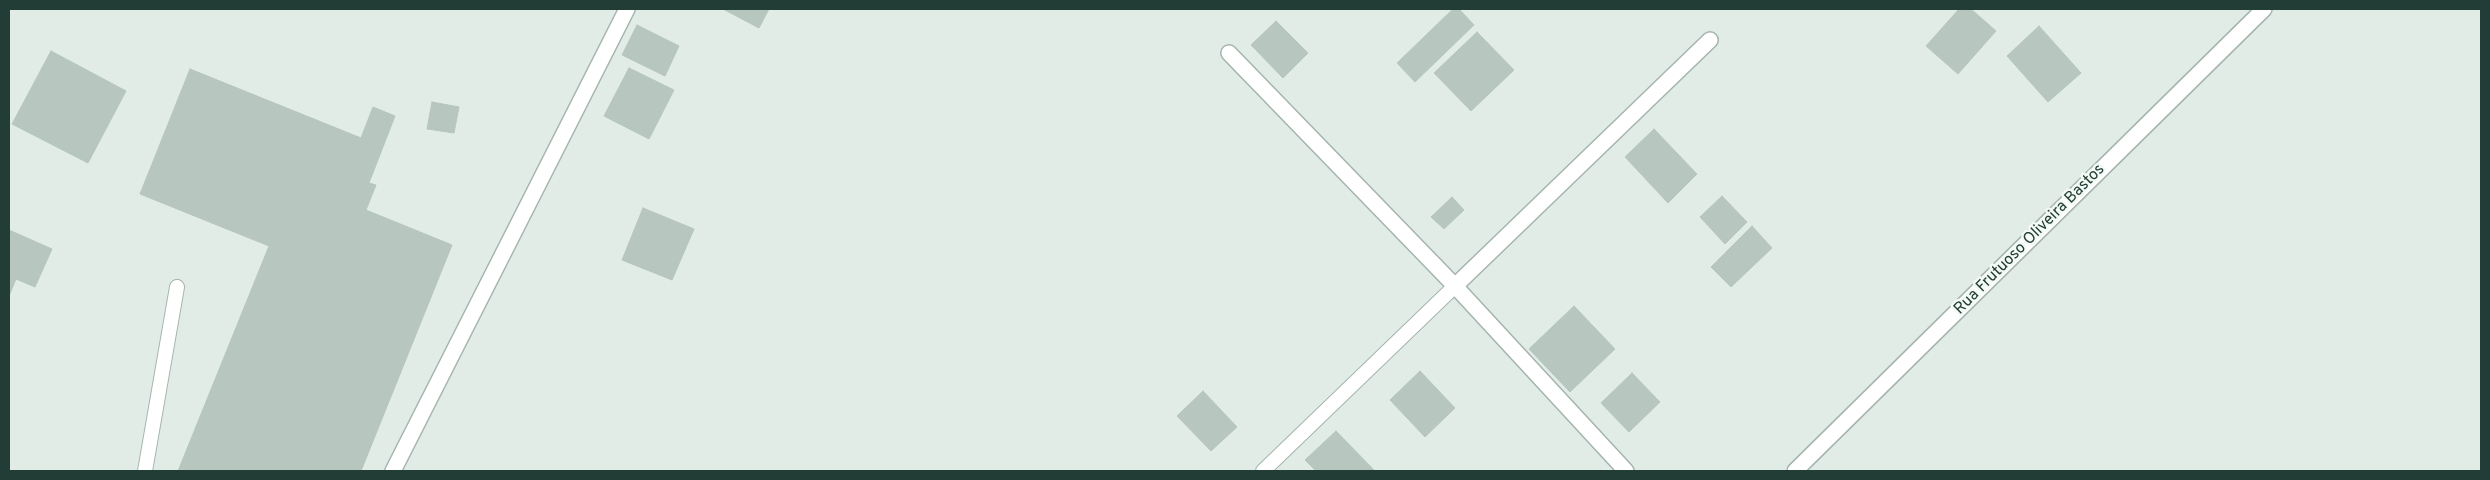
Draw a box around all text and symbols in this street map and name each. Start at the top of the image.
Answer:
street label: Rua Frutuoso Oliveira Bastos [1951,161,2109,319]

